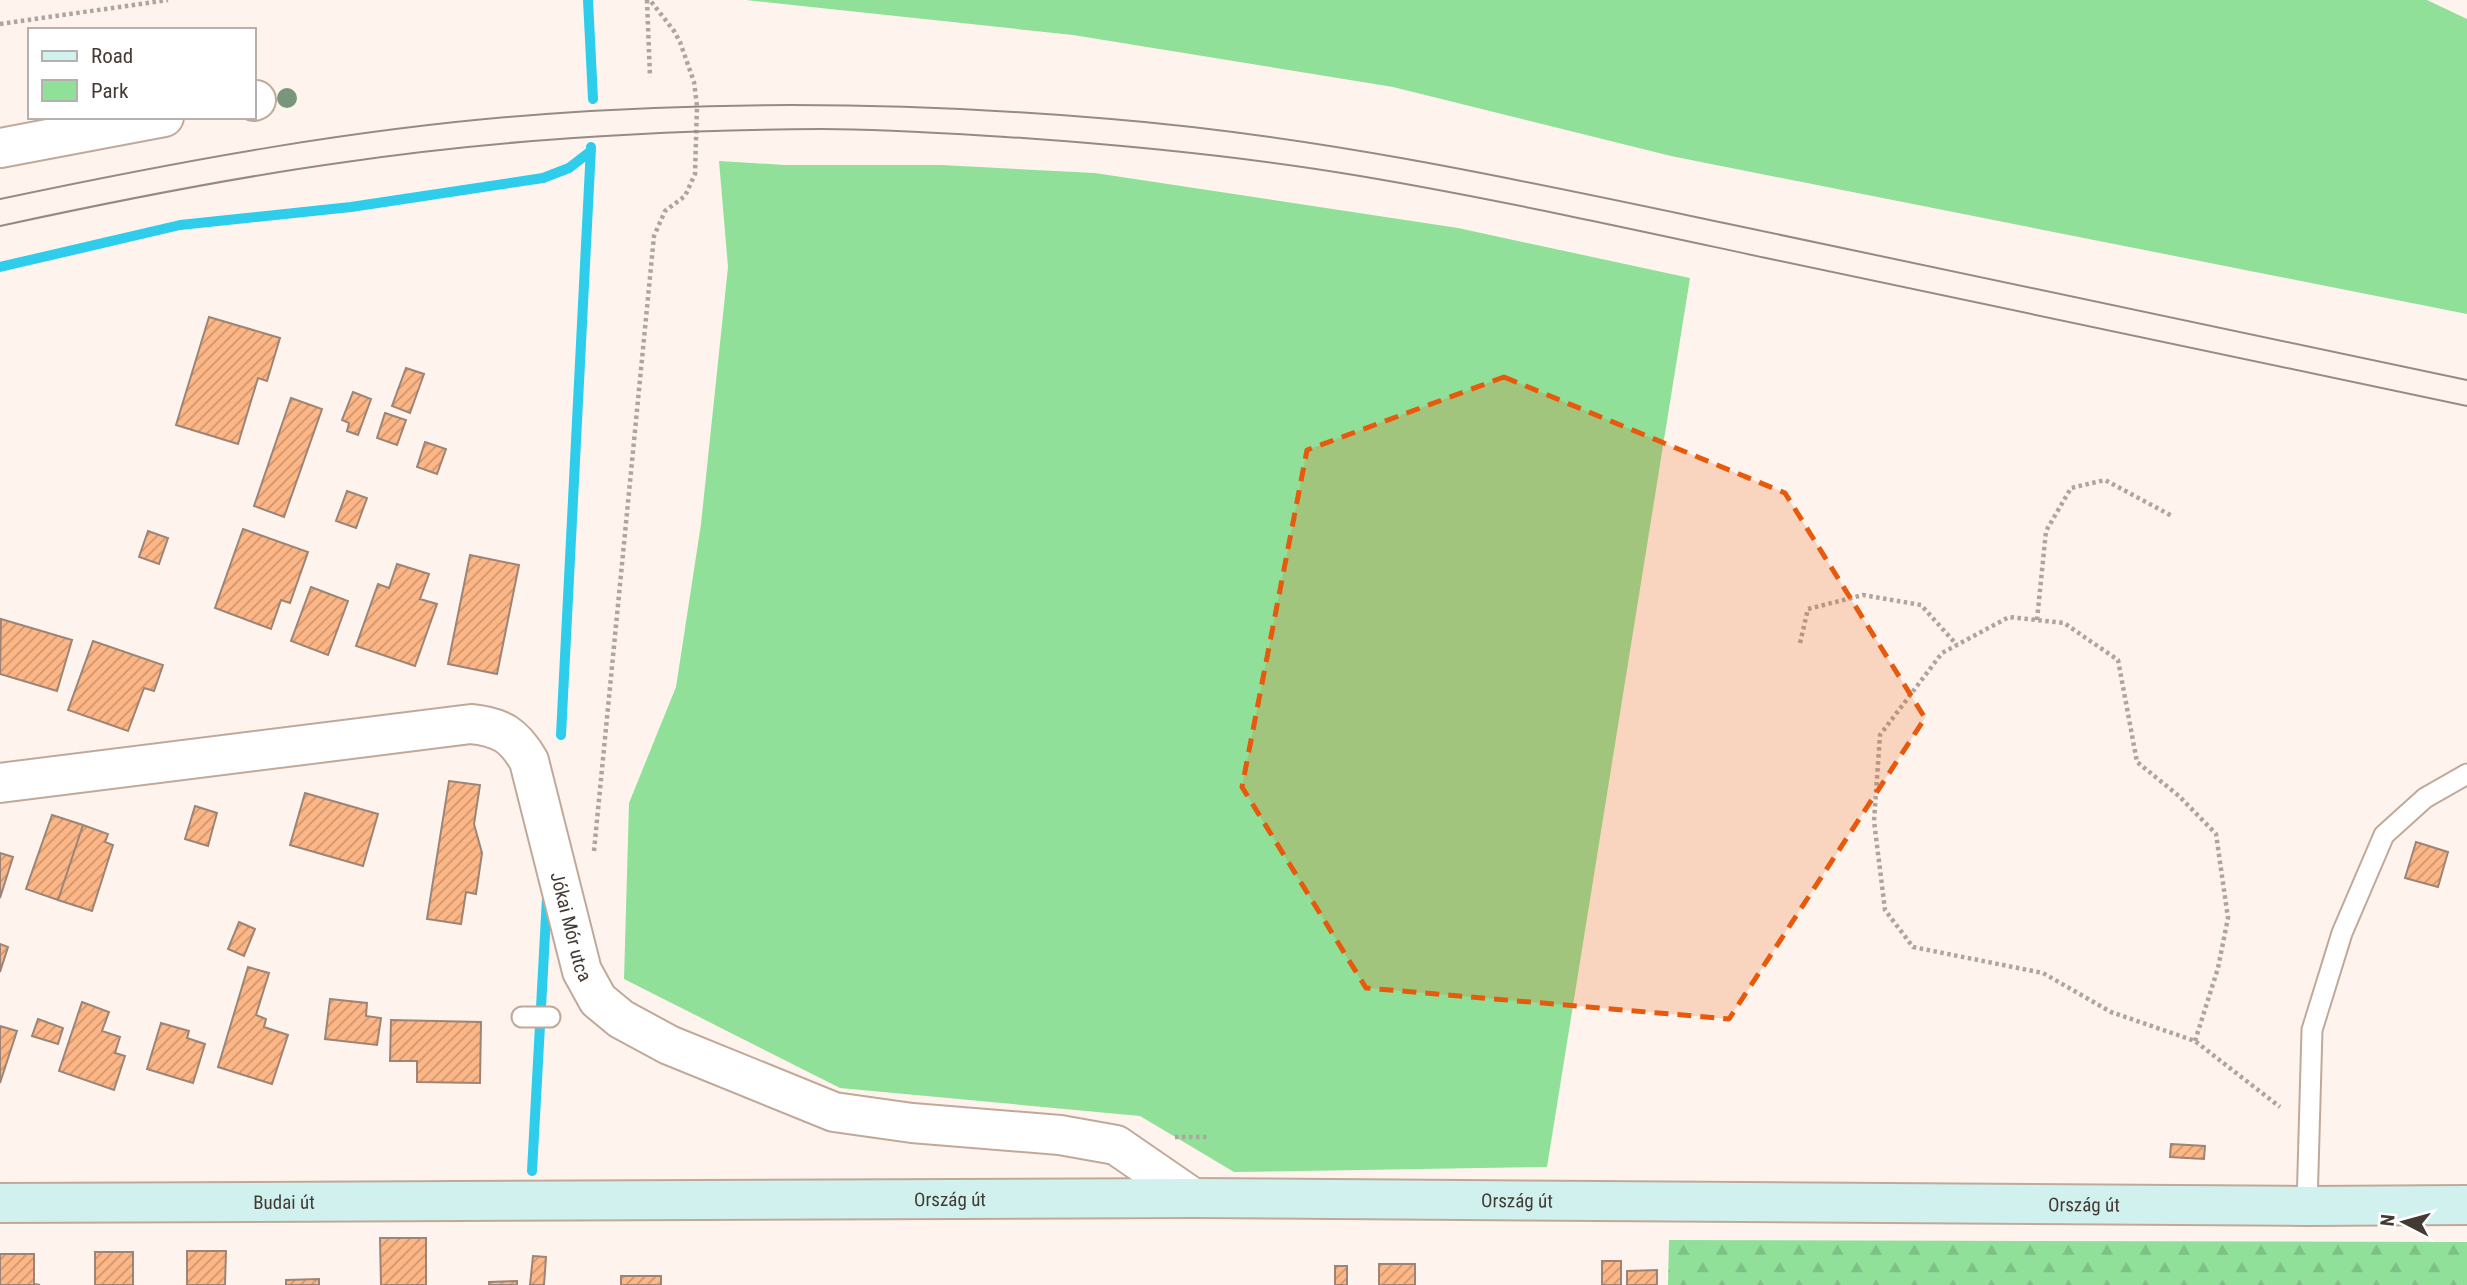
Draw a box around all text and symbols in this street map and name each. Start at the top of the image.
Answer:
legend [28,28,256,119]
text: Road [91,44,133,68]
text: Park [91,79,129,103]
street label: Jókai Mór utca [546,870,597,986]
street label: Ország út [914,1187,986,1211]
north arrow [2369,1187,2439,1257]
street label: Ország út [1481,1189,1553,1212]
street label: Budai út [253,1190,315,1213]
street label: Ország út [2048,1193,2120,1216]
text: N [2376,1213,2400,1227]

